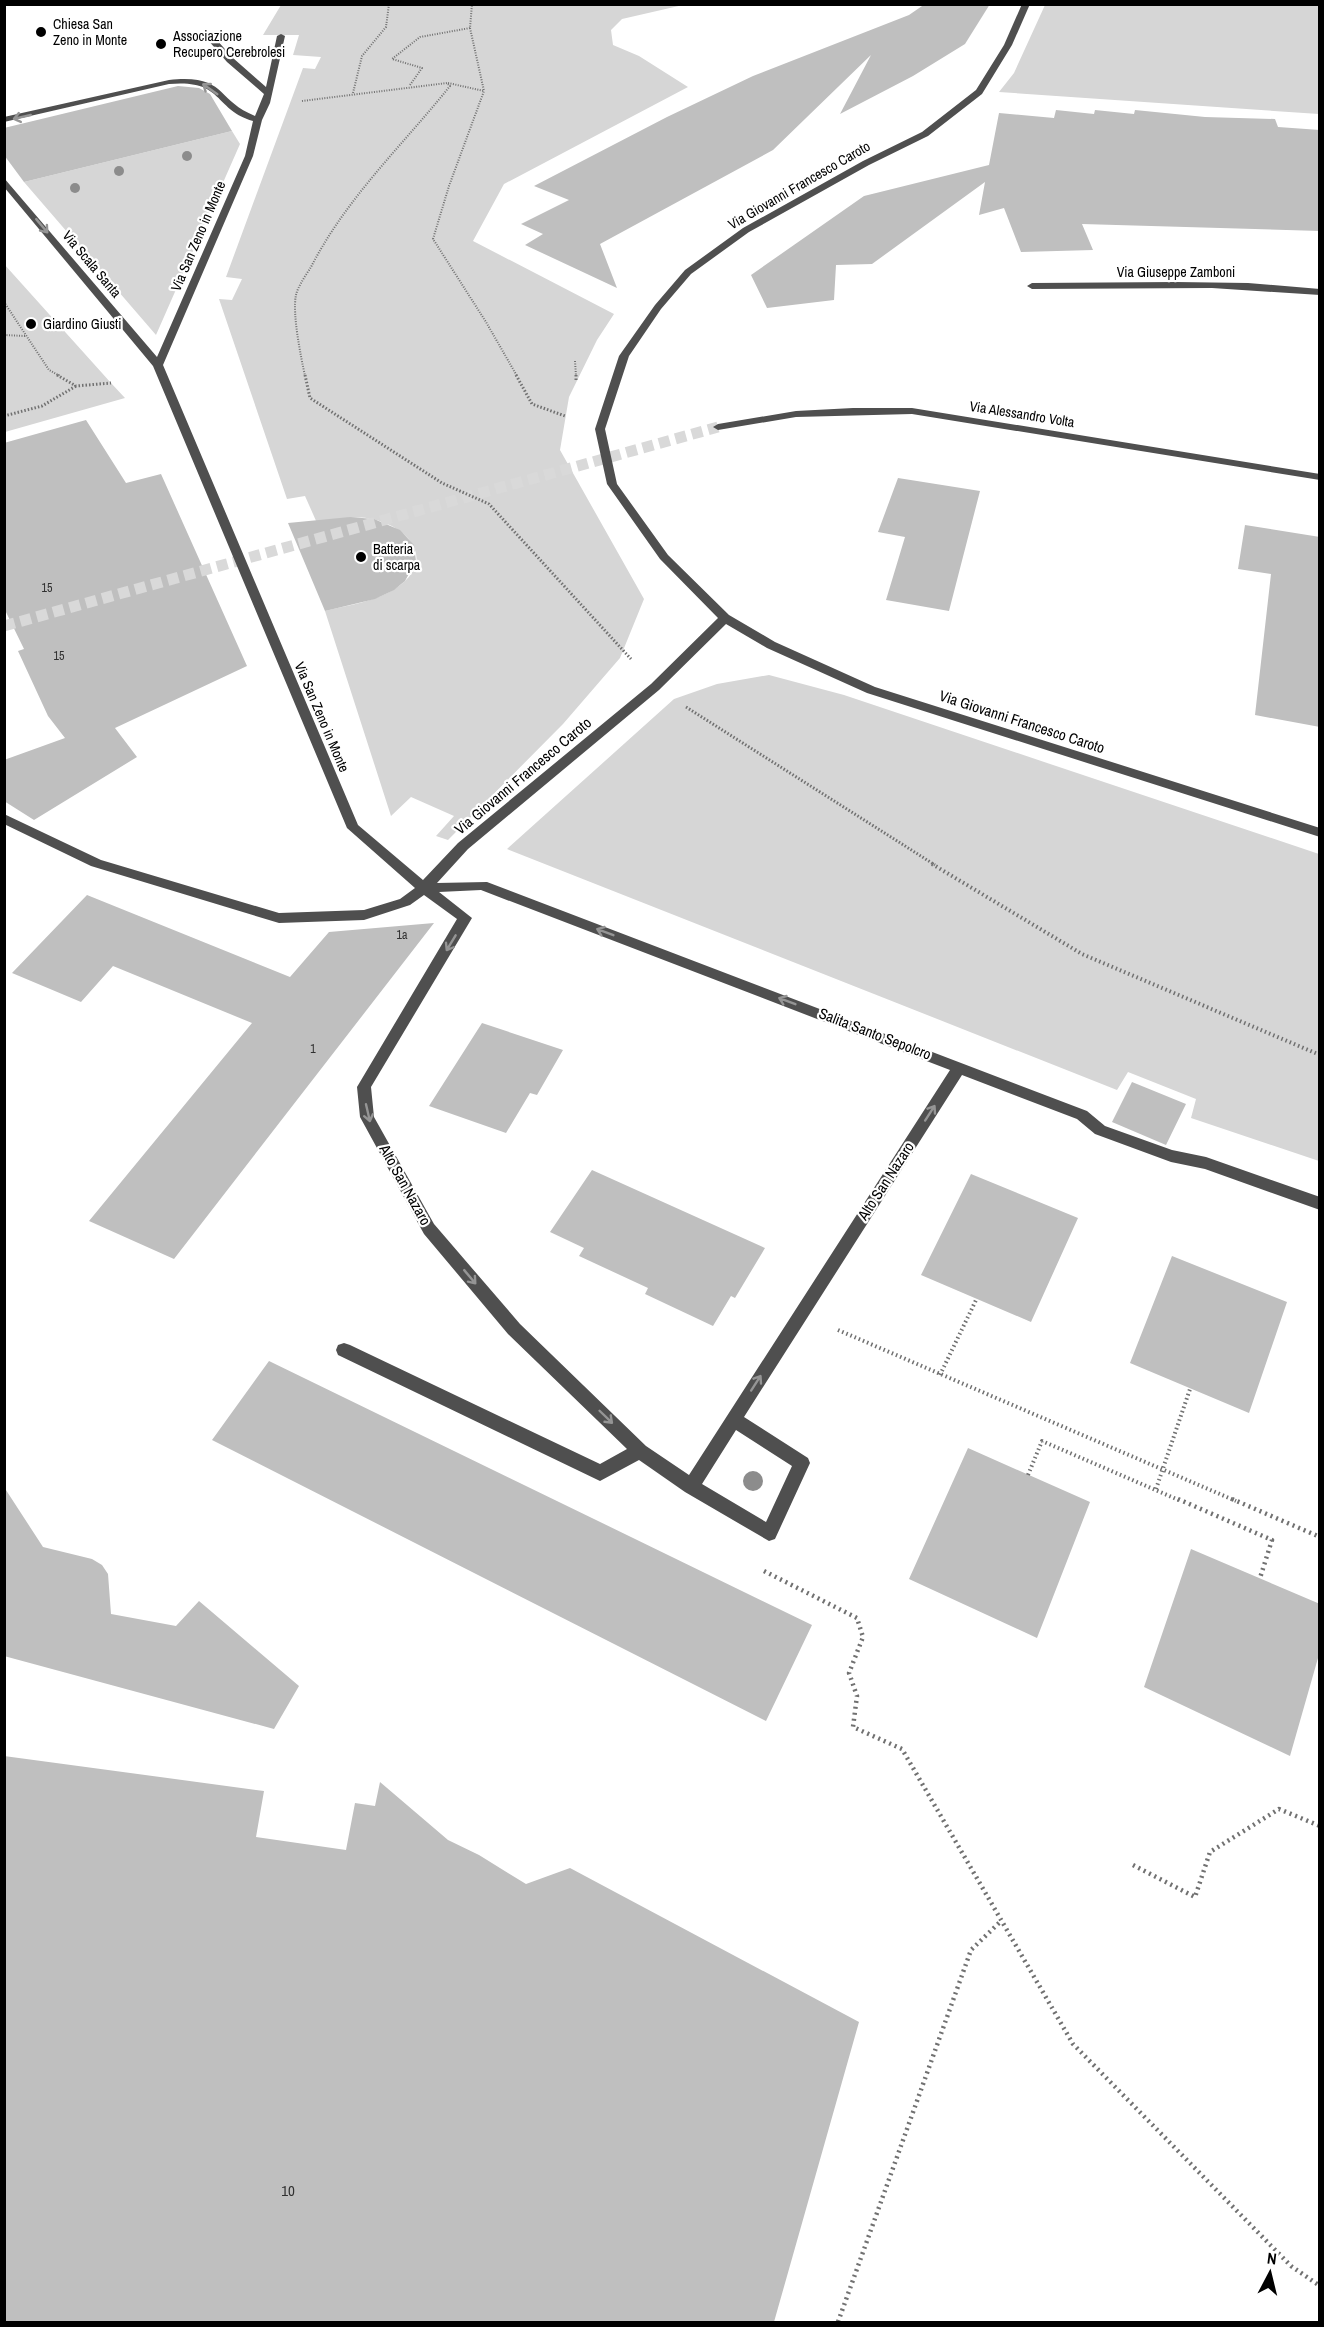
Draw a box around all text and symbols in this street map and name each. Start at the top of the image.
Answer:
place label: Chiesa San Zeno in Monte [53,15,127,49]
marker: Chiesa San Zeno in Monte [34,25,48,39]
place label: Associazione Recupero Cerebrolesi [172,27,285,61]
marker: Associazione Recupero Cerebrolesi [154,37,168,51]
one-way arrow [203,82,219,95]
one-way arrow [12,111,31,123]
street label: Via Giovanni Francesco Caroto [725,137,873,233]
street label: Via San Zeno in Monte [167,178,229,294]
one-way arrow [35,218,49,233]
street label: Via Scala Santa [59,227,126,302]
street label: Via Giuseppe Zamboni [1117,263,1235,281]
place label: Giardino Giusti [43,315,122,333]
marker: Giardino Giusti [24,317,38,331]
street label: Via Alessandro Volta [968,397,1076,431]
place label: Batteria di scarpa [373,540,421,574]
marker: Batteria di scarpa [354,550,368,564]
house number: 15 [42,580,53,596]
house number: 15 [54,648,65,664]
street label: Via San Zeno in Monte [291,659,353,775]
street label: Via Giovanni Francesco Caroto [937,685,1108,758]
street label: Via Giovanni Francesco Caroto [450,712,596,839]
one-way arrow [596,926,615,937]
house number: 1a [397,927,408,943]
one-way arrow [444,934,456,951]
one-way arrow [778,995,797,1006]
street label: Salita Santo Sepolcro [816,1002,935,1065]
house number: 1 [310,1041,316,1057]
one-way arrow [363,1103,375,1122]
one-way arrow [924,1105,936,1122]
street label: Alto San Nazaro [852,1137,919,1225]
street label: Alto San Nazaro [374,1140,436,1229]
one-way arrow [464,1269,477,1285]
one-way arrow [750,1375,763,1392]
one-way arrow [598,1410,613,1425]
house number: 10 [281,2180,295,2201]
north arrow [1240,2243,1300,2303]
text: N [1266,2247,1278,2270]

